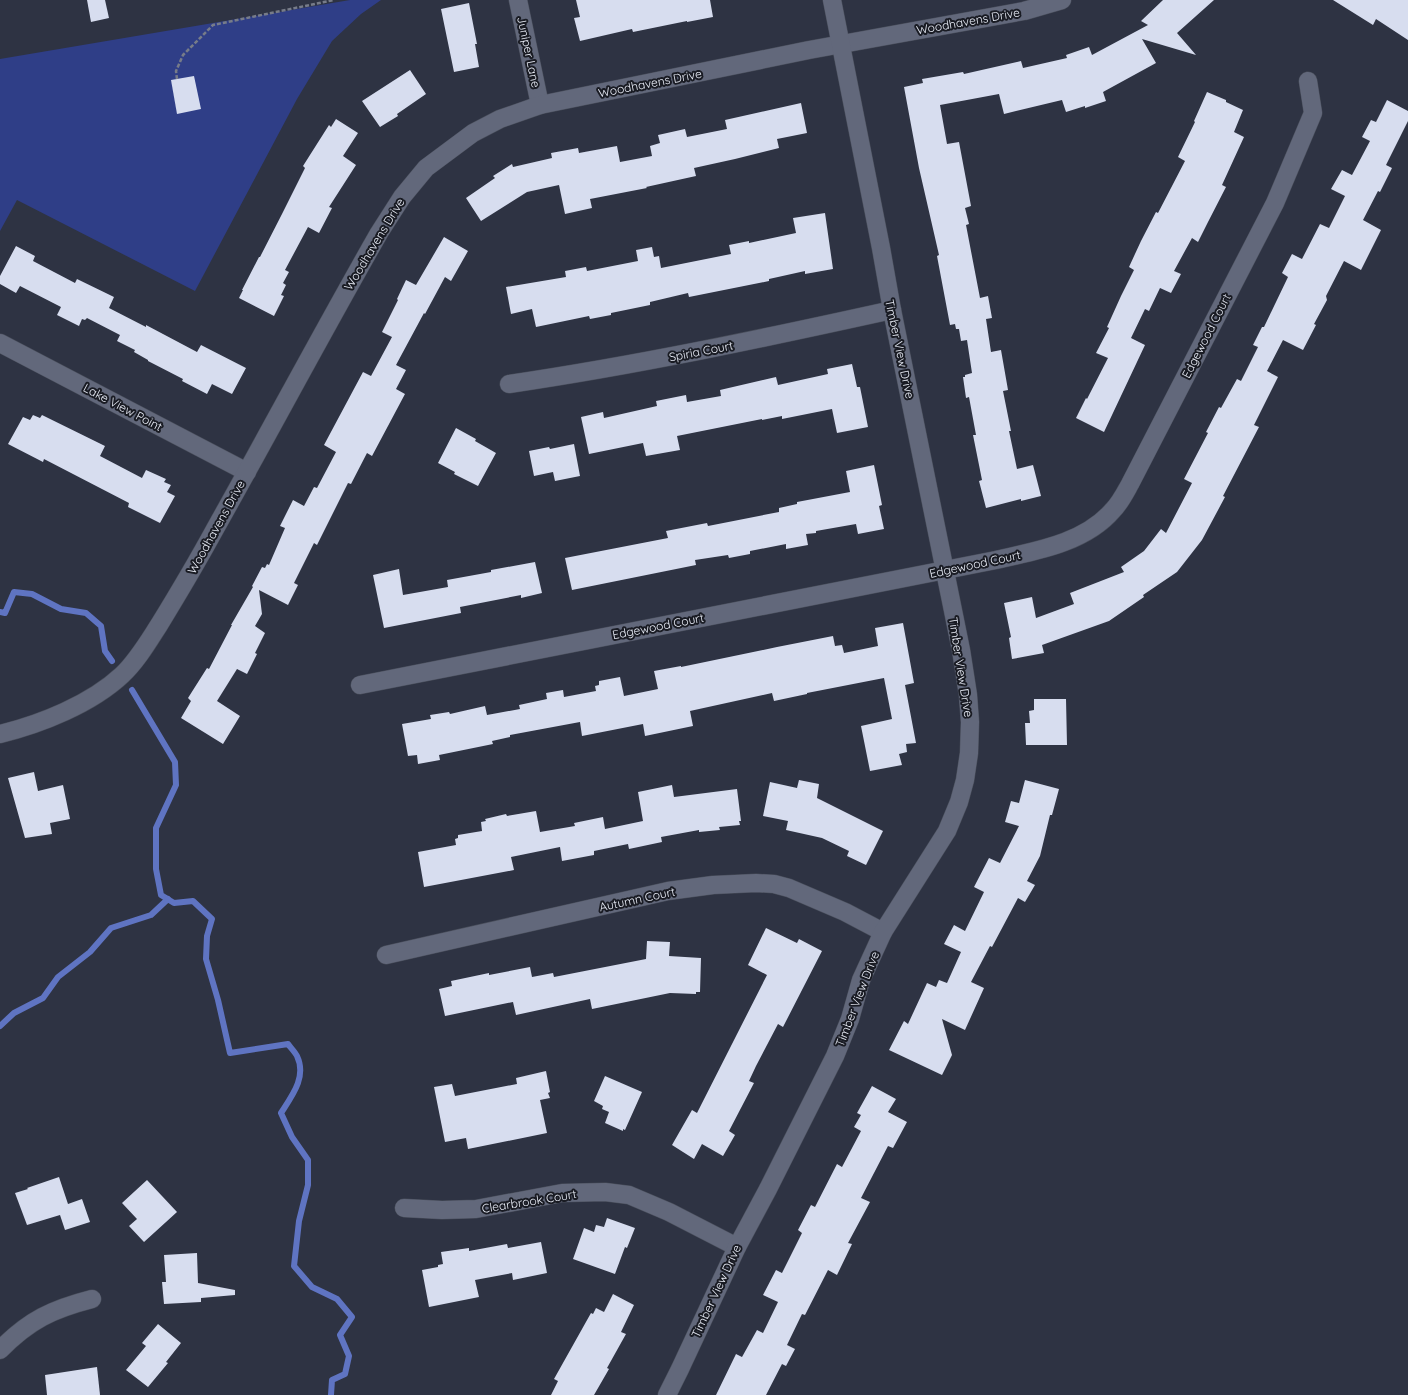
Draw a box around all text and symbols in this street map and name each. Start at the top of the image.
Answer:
street label: Woodhavens Drive [915,4,1021,37]
street label: Juniper Lane [514,15,544,89]
street label: Woodhavens Drive [597,66,703,100]
street label: Woodhavens Drive [341,195,408,293]
street label: Edgewood Court [1178,291,1234,381]
street label: Timber View Drive [882,298,918,400]
street label: Spiria Court [668,337,734,365]
street label: Lake View Point [81,380,165,434]
street label: Woodhavens Drive [184,477,248,577]
street label: Edgewood Court [928,547,1022,581]
street label: Edgewood Court [611,610,705,642]
street label: Timber View Drive [946,616,976,718]
street label: Autumn Court [598,884,676,914]
street label: Timber View Drive [832,949,882,1049]
street label: Clearbrook Court [481,1186,577,1216]
street label: Timber View Drive [688,1242,744,1340]

